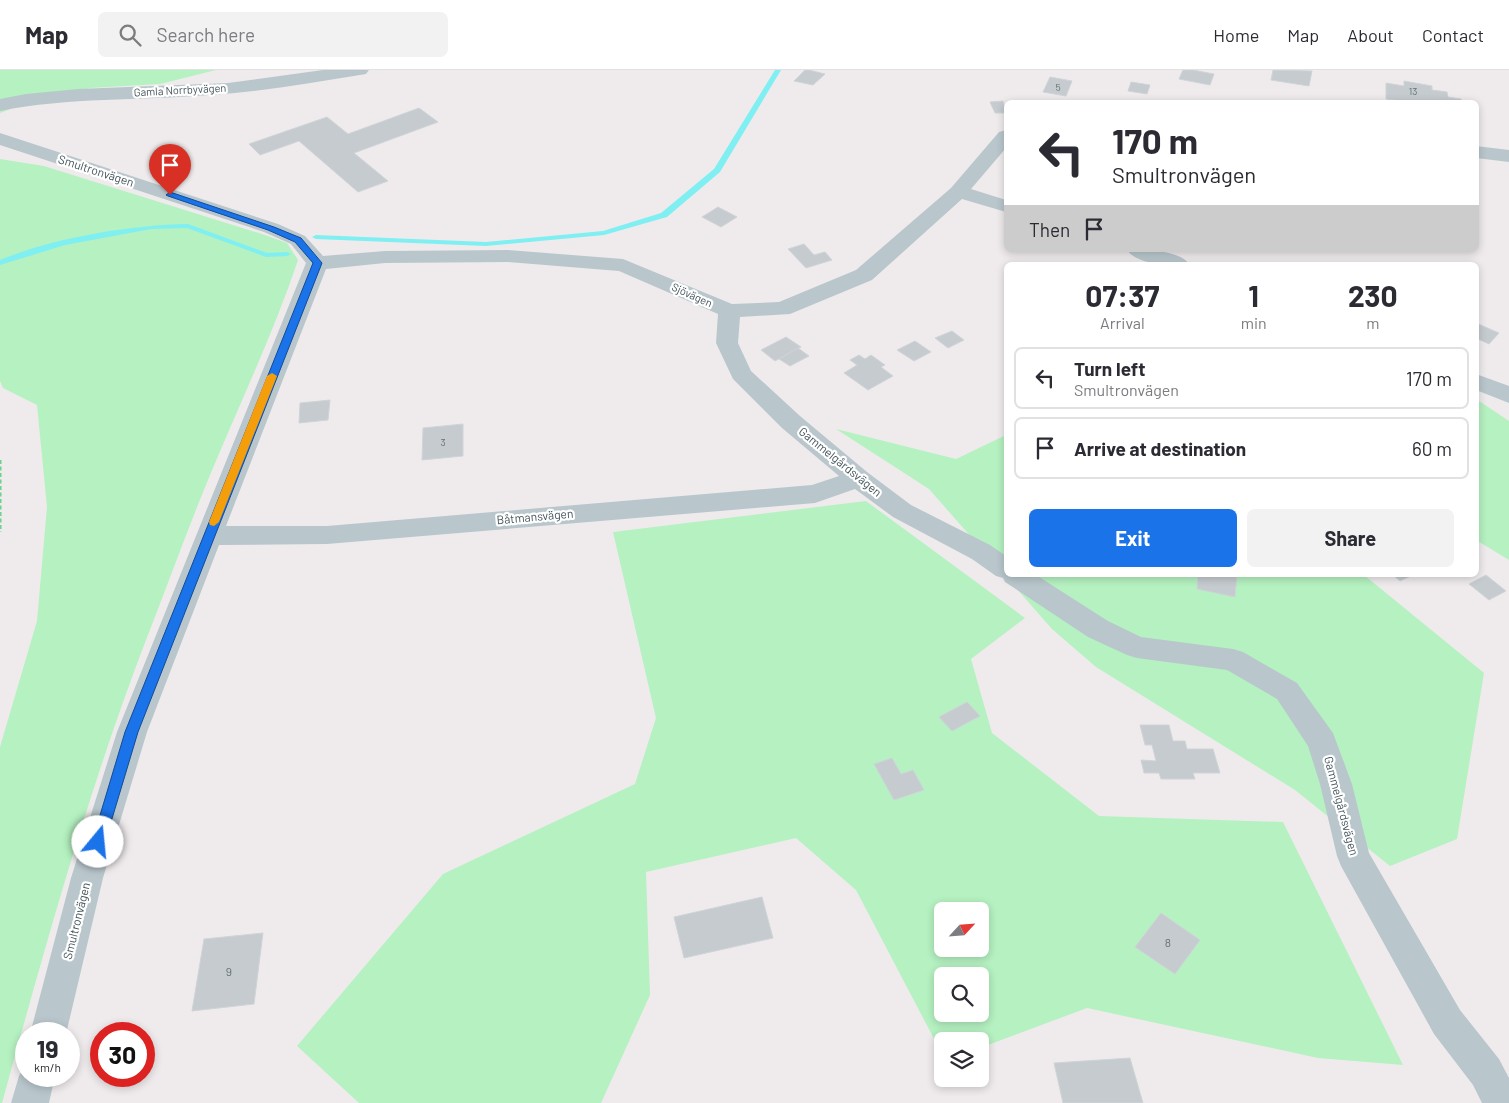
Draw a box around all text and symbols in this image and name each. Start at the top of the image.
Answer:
search box [98,12,448,57]
text: Map [25,20,68,49]
icon: search [116,21,144,49]
text: Search here [156,23,255,46]
text: Home [1213,24,1259,46]
text: Map [1287,24,1319,46]
text: About [1347,24,1394,46]
text: Contact [1422,24,1484,46]
street label: Gamla Norrbyvägen [133,81,227,98]
house number: 5 [1055,81,1061,93]
house number: 13 [1409,85,1417,97]
text: 170 m [1112,119,1198,161]
icon: left [1029,120,1094,185]
pin [149,144,191,195]
street label: Smultronvägen [57,151,136,189]
icon: arrive [156,151,184,179]
text: Smultronvägen [1112,161,1256,187]
icon: arrive [1080,215,1108,243]
text: Then [1029,218,1070,241]
text: 07:37 [1085,277,1159,313]
text: 1 [1248,277,1259,313]
text: 230 [1348,277,1398,313]
street label: Sjövägen [670,280,715,309]
text: Arrival [1100,313,1145,332]
text: min [1241,313,1267,332]
text: m [1366,313,1379,332]
text: Turn left [1074,357,1145,380]
icon: left [1031,364,1059,392]
text: 170 m [1406,367,1452,390]
text: Smultronvägen [1074,380,1179,399]
street label: Gammelgårdsvägen [797,424,885,499]
icon: arrive [1031,434,1059,462]
house number: 3 [440,436,446,448]
text: Arrive at destination [1074,437,1246,460]
text: 60 m [1412,437,1452,460]
street label: Båtmansvägen [496,506,574,526]
button: Exit [1029,509,1237,567]
button: Share [1247,509,1454,567]
street label: Gammelgårdsvägen [1322,755,1362,857]
position arrow [71,815,123,867]
street label: Smultronvägen [60,881,92,961]
north arrow [934,902,989,958]
map controls [934,902,989,1087]
house number: 8 [1165,935,1171,949]
house number: 9 [226,964,232,978]
button: search [934,967,989,1022]
speed limit sign: 30 [90,1022,155,1087]
button: layers [934,1032,989,1087]
text: 19 [36,1033,59,1063]
text: km/h [34,1060,61,1074]

